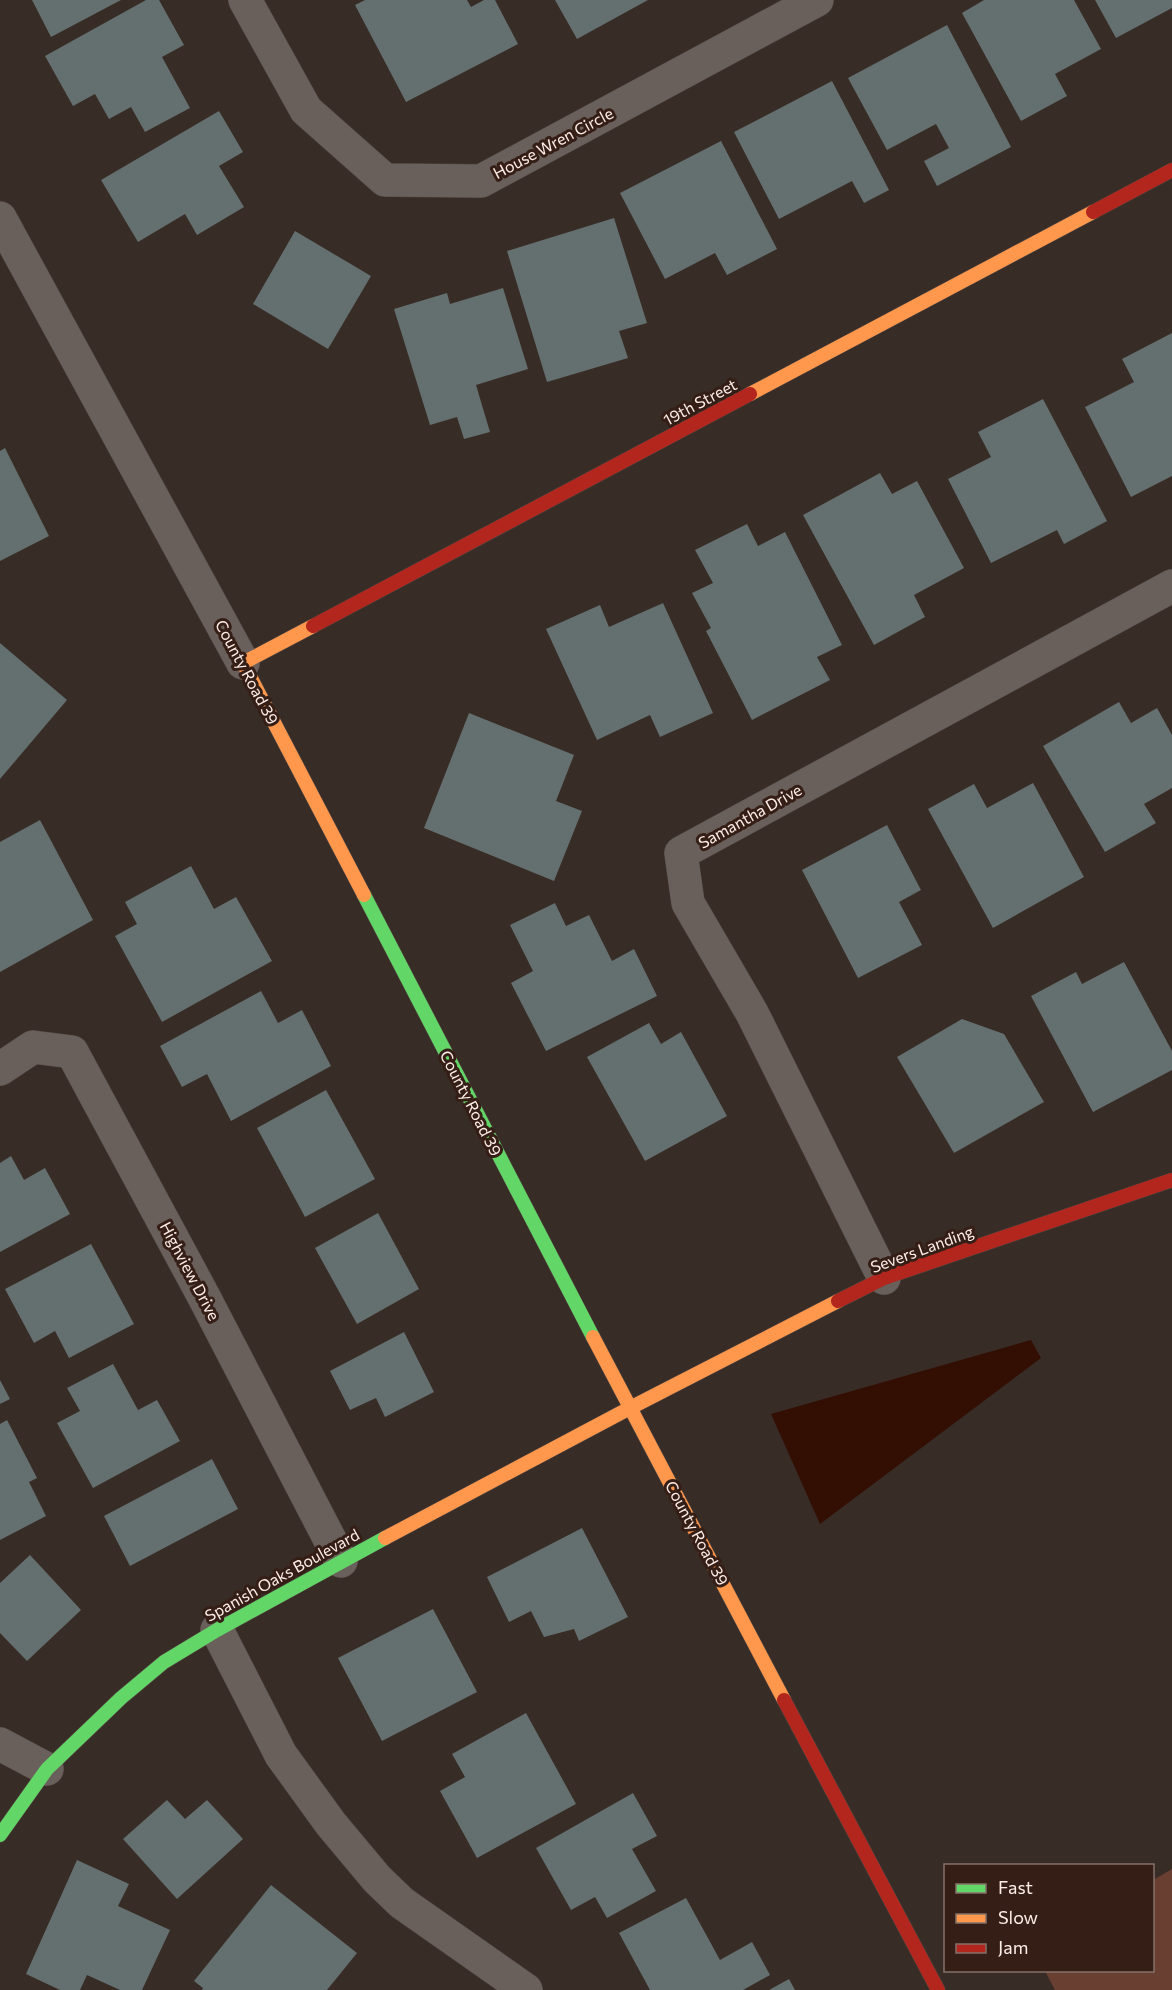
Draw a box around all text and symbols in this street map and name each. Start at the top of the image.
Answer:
street label: House Wren Circle [490,103,616,182]
street label: 19th Street [660,374,740,429]
street label: County Road 39 [212,616,283,727]
street label: Samantha Drive [695,779,805,852]
street label: County Road 39 [437,1047,506,1159]
street label: Highview Drive [157,1218,224,1323]
street label: Severs Landing [868,1221,976,1276]
street label: County Road 39 [662,1477,733,1588]
street label: Spanish Oaks Boulevard [201,1524,362,1625]
legend [944,1864,1154,1972]
text: Fast [998,1876,1033,1898]
text: Slow [998,1906,1038,1928]
text: Jam [998,1936,1028,1958]

